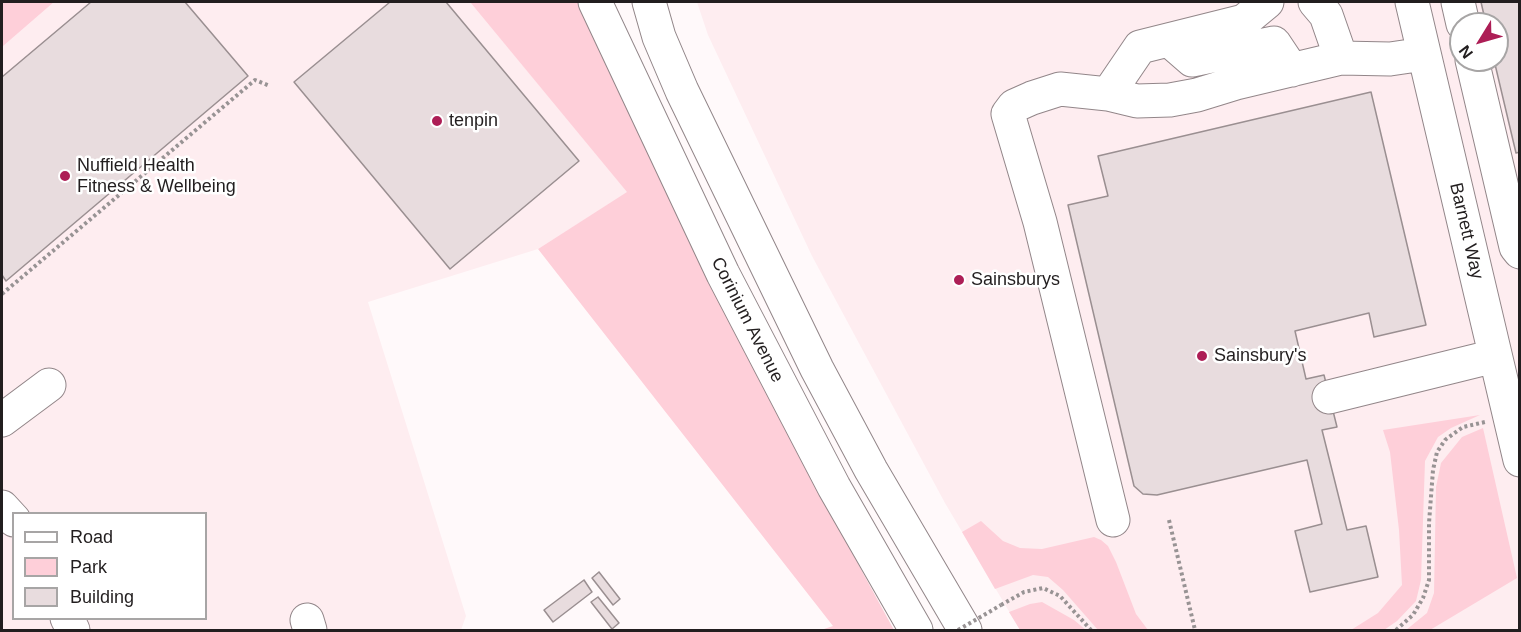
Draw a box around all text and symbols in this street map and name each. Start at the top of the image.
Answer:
north arrow [1449,12,1509,72]
text: N [1456,42,1476,62]
place label: tenpin [449,110,498,132]
marker: tenpin [430,114,444,128]
place label: Nuffield Health Fitness & Wellbeing [77,155,236,198]
marker: Nuffield Health Fitness & Wellbeing [58,169,72,183]
street label: Barnett Way [1444,181,1488,281]
street label: Corinium Avenue [706,254,788,386]
place label: Sainsburys [971,269,1060,291]
marker: Sainsburys [952,273,966,287]
place label: Sainsbury's [1214,345,1306,367]
marker: Sainsbury's [1195,349,1209,363]
legend [12,512,207,620]
text: Road [70,527,113,547]
text: Park [70,557,107,577]
text: Building [70,587,134,607]

